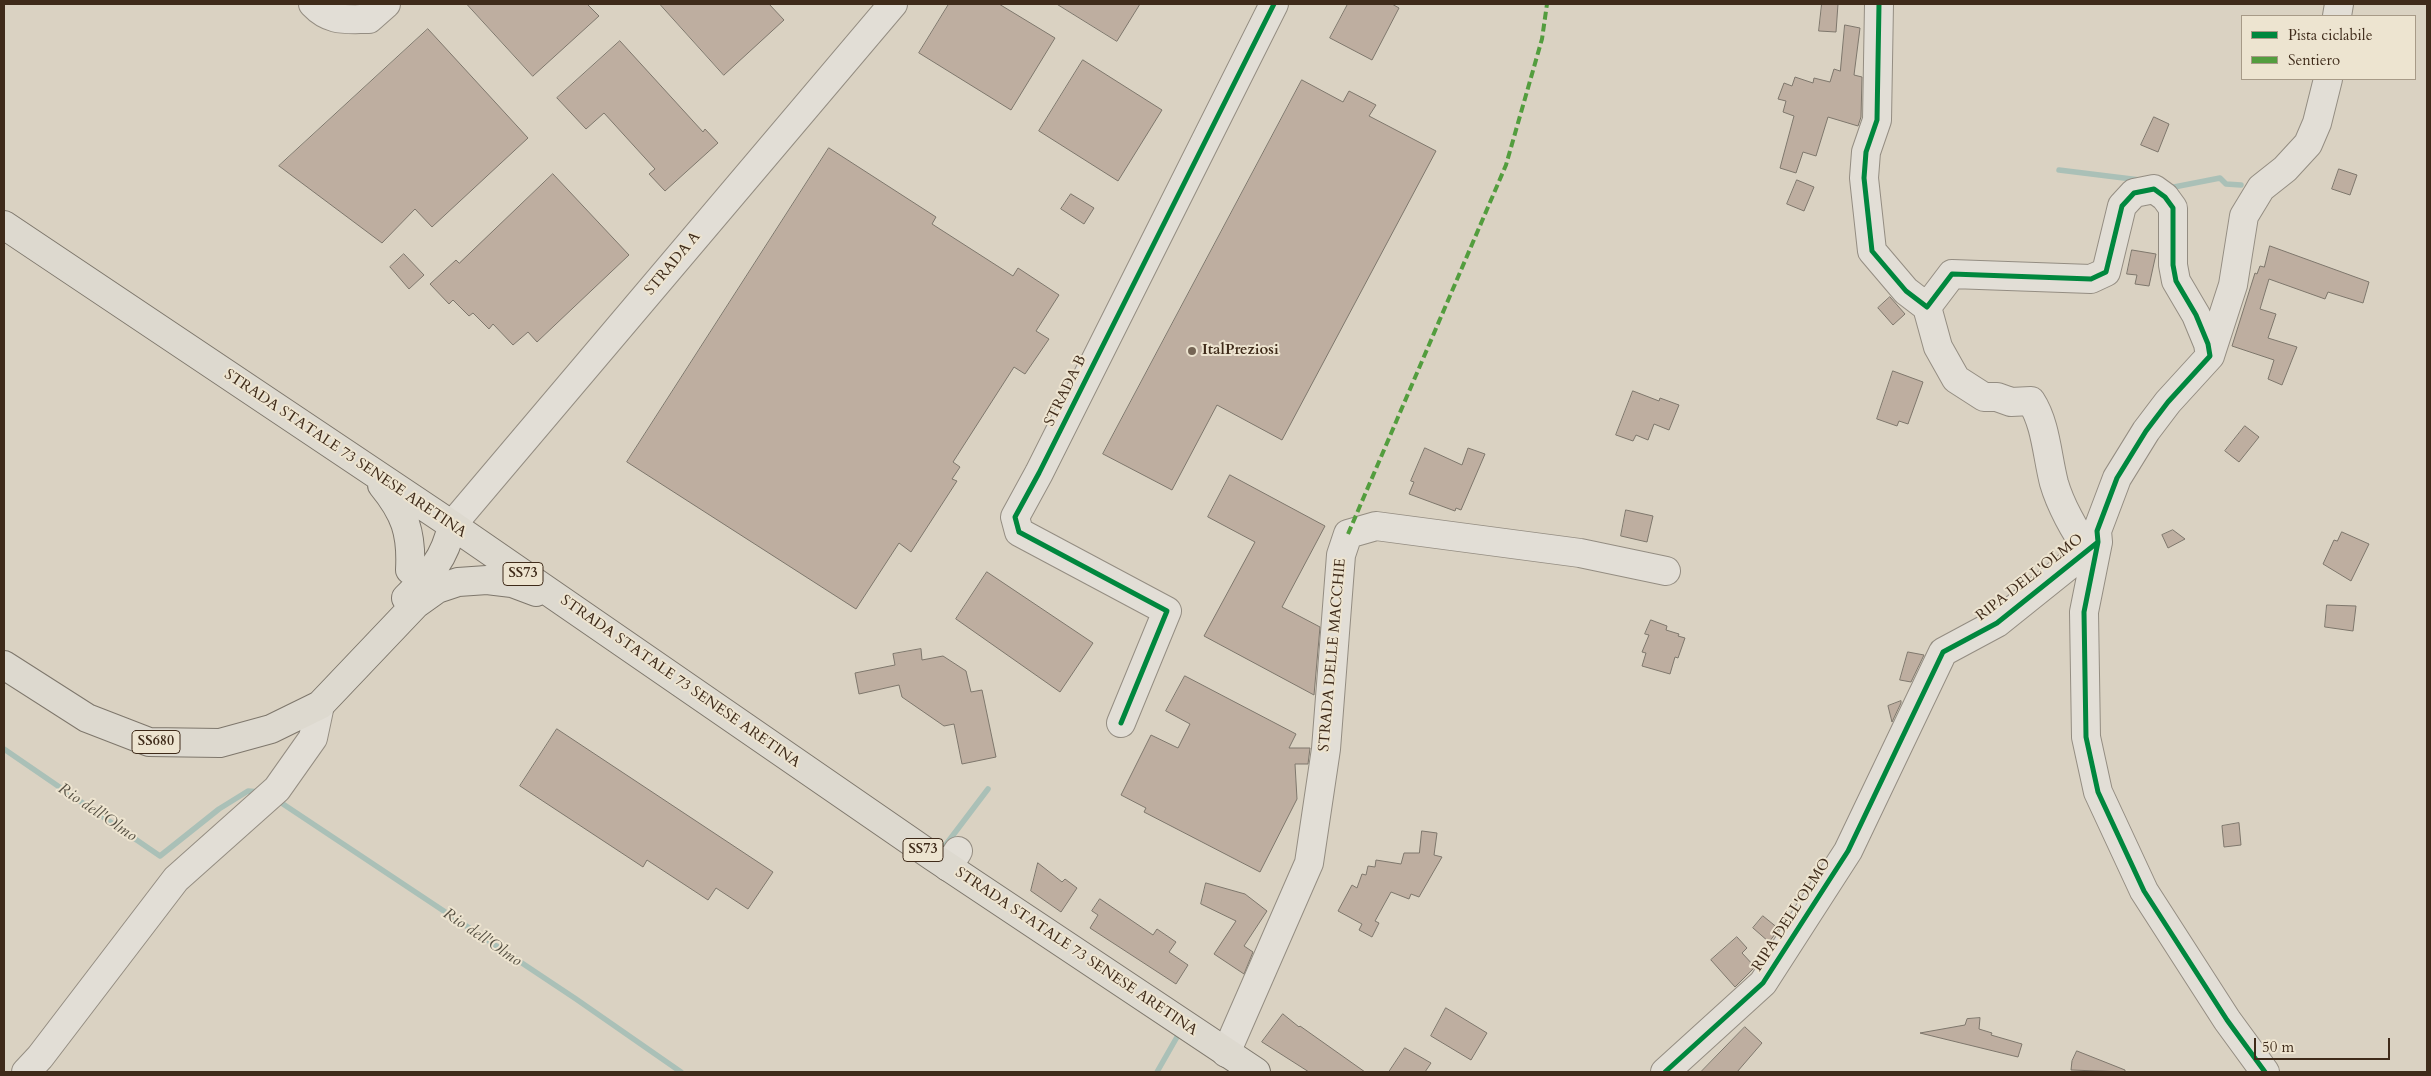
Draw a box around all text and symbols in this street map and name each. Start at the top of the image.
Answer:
legend [2241,15,2416,80]
text: Pista ciclabile [2288,25,2372,45]
text: Sentiero [2288,50,2340,70]
street label: STRADA A [641,229,705,299]
place label: ItalPreziosi [1202,342,1279,360]
marker: ItalPreziosi [1186,345,1198,357]
street label: STRADA B [1041,353,1091,429]
street label: STRADA STATALE 73 SENESE ARETINA [220,366,470,542]
street label: RIPA DELL'OLMO [1973,531,2087,625]
street label: STRADA DELLE MACCHIE [1316,558,1350,752]
road number: SS73 [503,562,543,586]
street label: STRADA STATALE 73 SENESE ARETINA [557,592,803,772]
road number: SS680 [132,730,180,754]
water label: Rio dell'Olmo [54,780,140,846]
road number: SS73 [903,838,943,862]
street label: RIPA DELL'OLMO [1749,855,1835,975]
street label: STRADA STATALE 73 SENESE ARETINA [951,864,1201,1040]
water label: Rio dell'Olmo [439,905,525,971]
scale bar [2256,1028,2392,1060]
text: 50 m [2262,1037,2294,1057]

